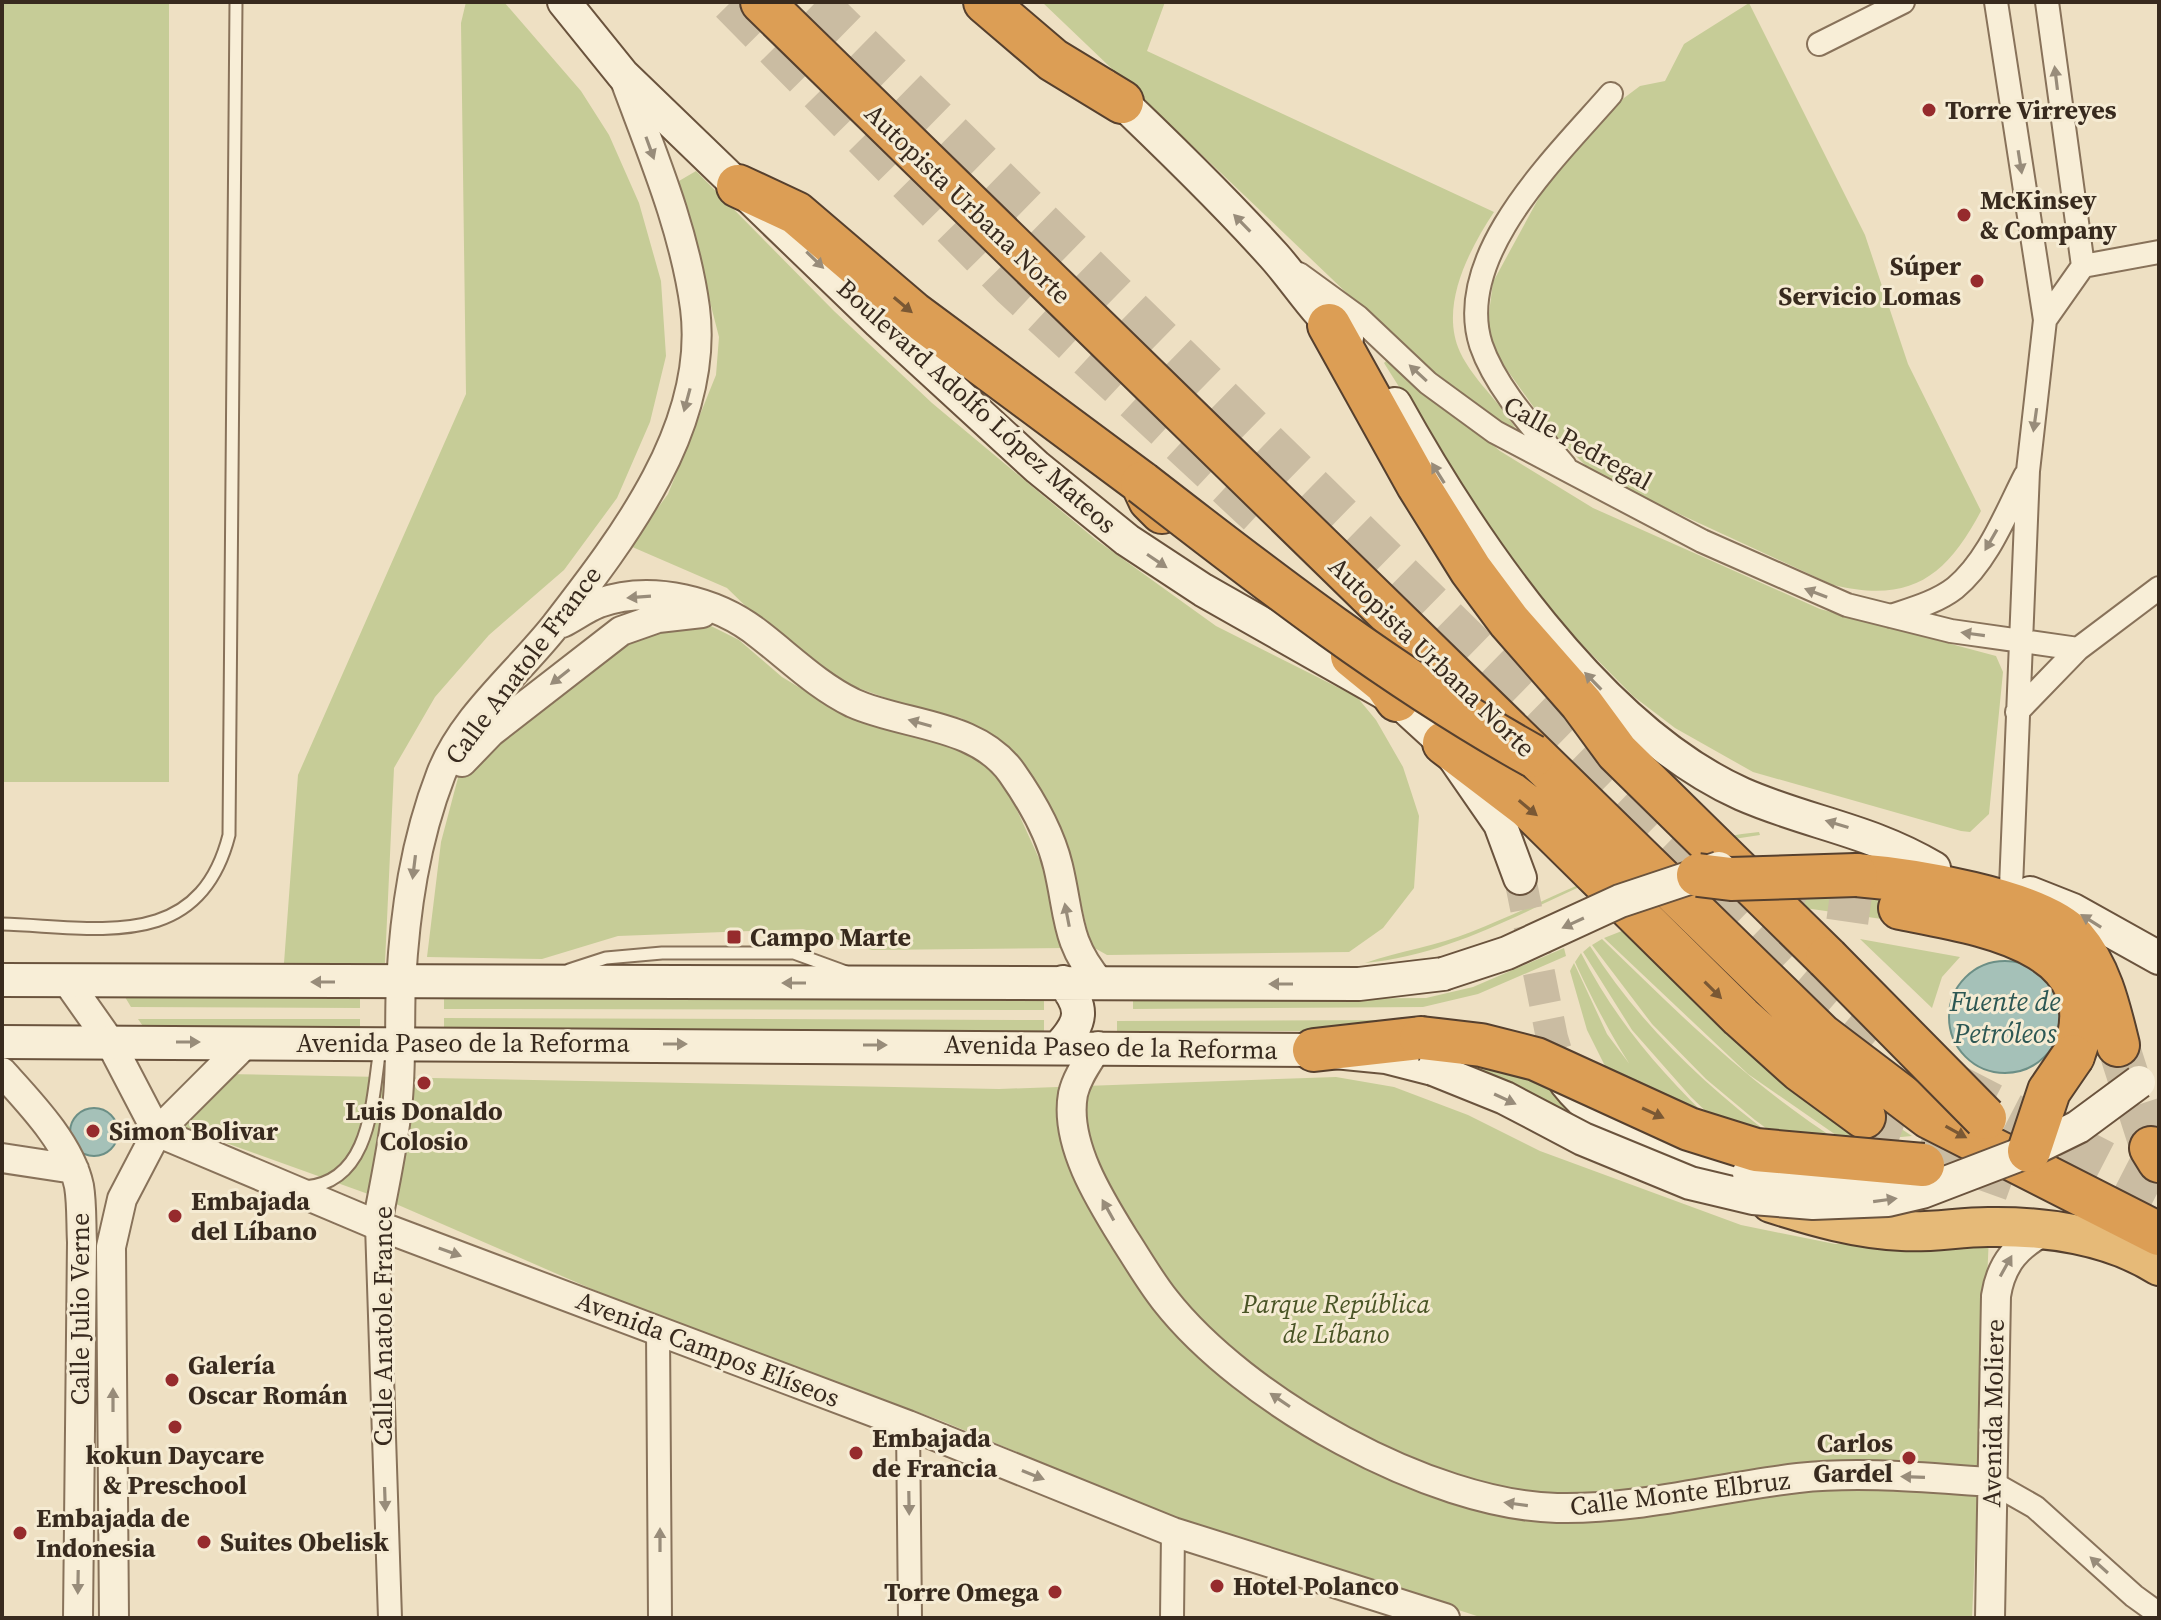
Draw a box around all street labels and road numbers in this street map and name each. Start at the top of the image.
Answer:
street label: Autopista Urbana Norte [857,96,1079,312]
street label: Boulevard Adolfo López Mateos [829,270,1125,542]
street label: Calle Pedregal [1497,387,1659,499]
street label: Autopista Urbana Norte [1321,549,1543,765]
street label: Calle Anatole France [436,558,610,772]
street label: Avenida Paseo de la Reforma [296,1025,631,1061]
street label: Avenida Paseo de la Reforma [944,1026,1279,1068]
street label: Calle Anatole France [365,1206,401,1446]
street label: Calle Julio Verne [62,1213,98,1405]
street label: Avenida Campos Elíseos [571,1282,845,1416]
street label: Avenida Moliere [1973,1318,2013,1508]
street label: Calle Monte Elbruz [1568,1462,1792,1524]

